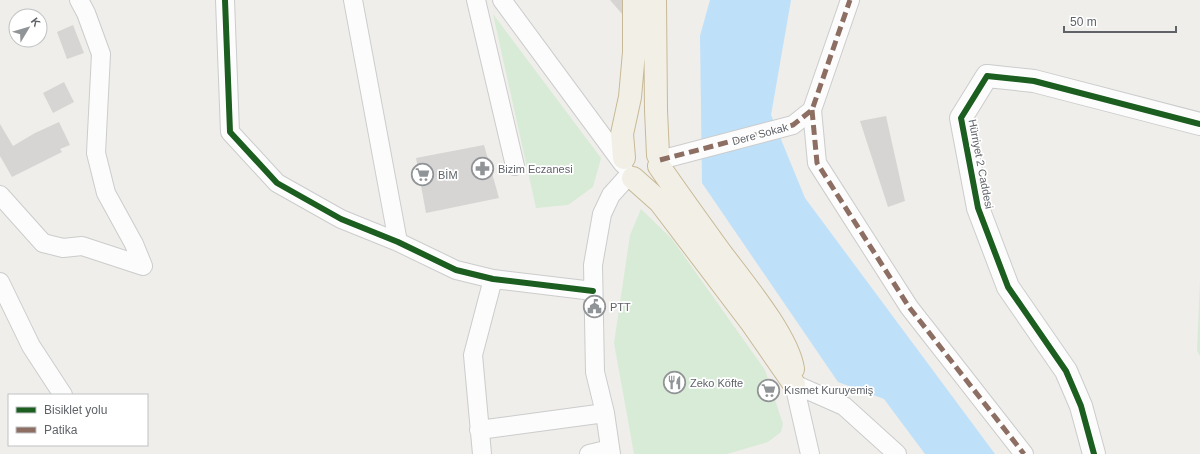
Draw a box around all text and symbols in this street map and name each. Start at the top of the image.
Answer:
north arrow [8,8,48,48]
scale bar [1064,8,1176,34]
text: K [29,15,43,29]
text: 50 m [1070,15,1097,29]
street label: Hürriyet 2 Caddesi [966,118,996,210]
street label: Dere Sokak [731,121,790,147]
pharmacy icon: Bizim Eczanesi [469,156,495,182]
supermarket icon: BİM [410,162,436,188]
place label: Bizim Eczanesi [498,163,573,175]
place label: BİM [438,169,458,181]
public building icon: PTT [582,294,608,320]
place label: PTT [610,301,631,313]
restaurant icon: Zeko Köfte [662,370,688,396]
place label: Zeko Köfte [690,377,743,389]
supermarket icon: Kısmet Kuruyemiş [755,377,781,403]
place label: Kısmet Kuruyemiş [784,384,874,396]
legend [8,394,148,446]
text: Bisiklet yolu [44,403,107,417]
text: Patika [44,423,78,437]

